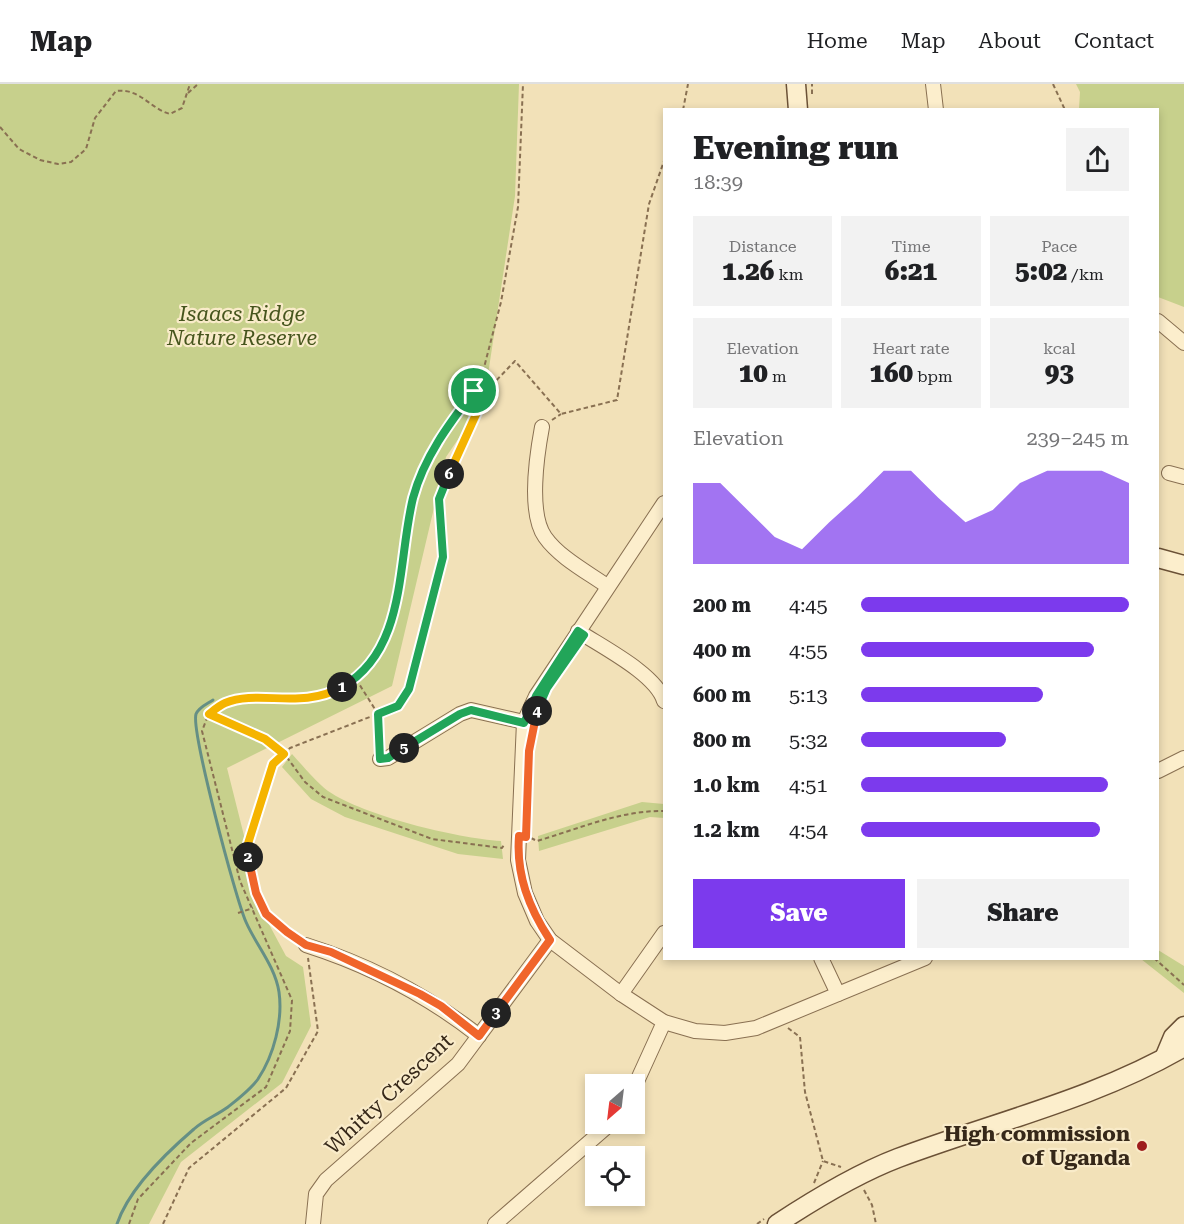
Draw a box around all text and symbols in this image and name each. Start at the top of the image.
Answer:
text: Map [30,25,92,58]
text: Home [807,29,868,53]
text: Map [901,29,946,53]
text: About [979,29,1041,53]
text: Contact [1074,29,1154,53]
text: Evening run [693,128,898,167]
button: share [1066,128,1129,191]
text: 18:39 [693,170,743,194]
text: Distance [729,237,797,256]
text: Time [891,237,931,256]
text: Pace [1041,237,1077,256]
text: 1.26 [722,256,774,286]
text: 6:21 [885,256,937,286]
text: 5:02 [1015,256,1067,286]
text: km [774,265,803,284]
text: /km [1067,265,1104,284]
park label: Isaacs Ridge Nature Reserve [166,302,317,350]
text: Elevation [726,339,799,358]
text: Heart rate [873,339,949,358]
text: kcal [1043,339,1075,358]
text: 10 [739,358,768,388]
text: 160 [869,358,913,388]
text: 93 [1045,358,1074,388]
pin [448,365,499,416]
text: m [768,367,787,386]
text: bpm [913,367,953,386]
icon: arrive [457,374,490,407]
text: Elevation [693,426,784,450]
text: 239–245 m [1026,426,1129,450]
pin: 6 [434,459,464,489]
text: 6 [445,464,453,483]
text: 200 m [693,593,751,617]
text: 4:45 [789,593,828,617]
text: 400 m [693,638,751,662]
text: 4:55 [789,638,828,662]
pin: 1 [327,672,357,702]
text: 1 [338,677,346,696]
text: 600 m [693,683,751,707]
text: 5:13 [789,683,828,707]
pin: 4 [522,696,552,726]
text: 4 [533,701,541,720]
text: 800 m [693,728,751,752]
text: 5:32 [789,728,828,752]
pin: 5 [389,733,419,763]
text: 5 [400,738,408,757]
text: 1.0 km [693,773,760,797]
text: 4:51 [789,773,828,797]
text: 1.2 km [693,818,760,842]
text: 4:54 [789,818,828,842]
pin: 2 [233,842,263,872]
text: 2 [244,847,252,866]
button: Save [693,879,905,948]
button: Share [917,879,1129,948]
pin: 3 [481,998,511,1028]
text: 3 [492,1003,500,1022]
street label: Whitty Crescent [320,1029,458,1159]
north arrow [585,1074,645,1134]
map controls [585,1074,645,1206]
place label: High commission of Uganda [944,1122,1131,1170]
marker: High commission of Uganda [1135,1139,1149,1153]
button: locate [585,1146,645,1206]

